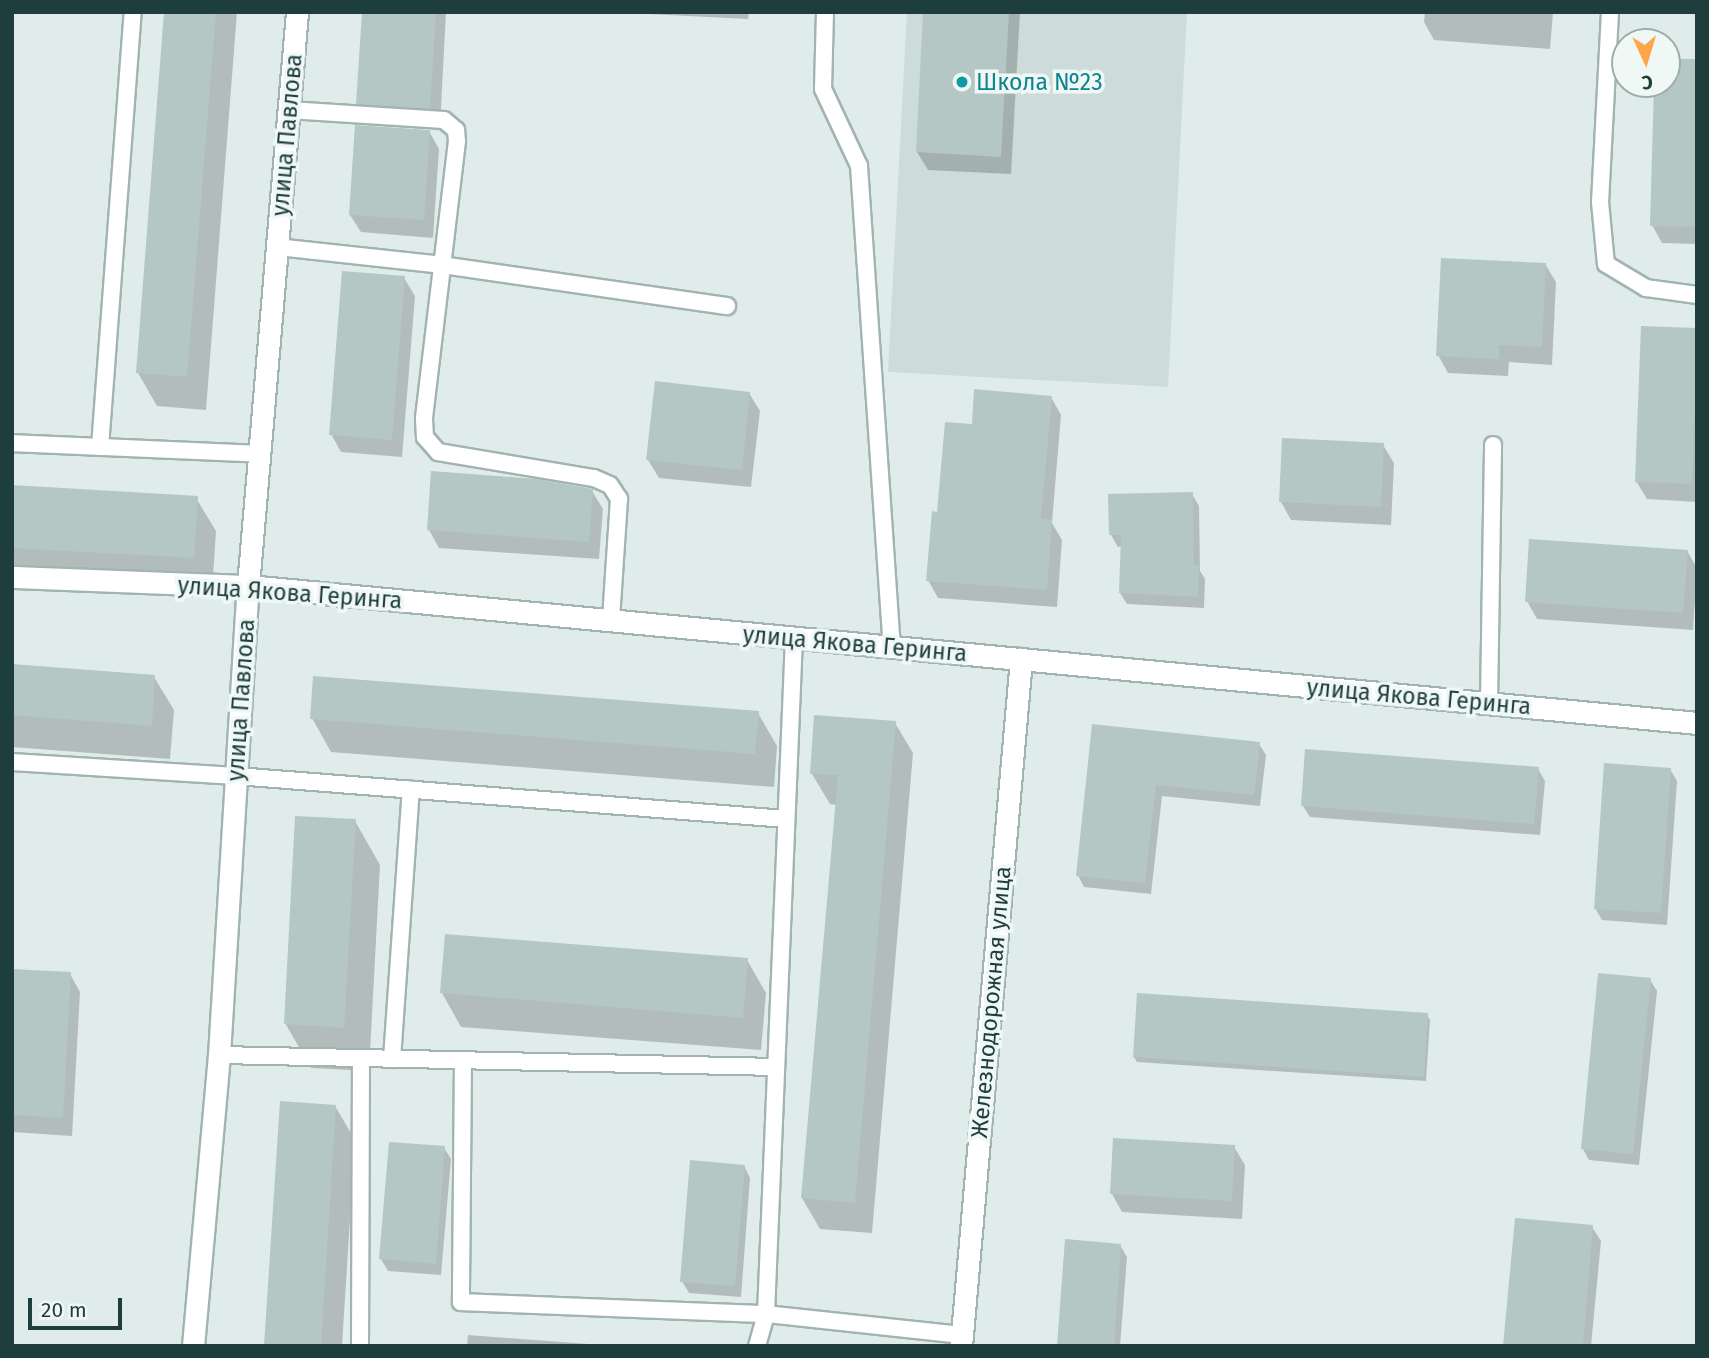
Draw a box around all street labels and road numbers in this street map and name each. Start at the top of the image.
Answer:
street label: улица Павлова [266,53,308,217]
street label: улица Якова Геринга [177,571,403,615]
street label: улица Павлова [222,618,260,782]
street label: улица Якова Геринга [742,620,968,668]
street label: улица Якова Геринга [1306,673,1532,721]
street label: Железнодорожная улица [965,865,1017,1139]

